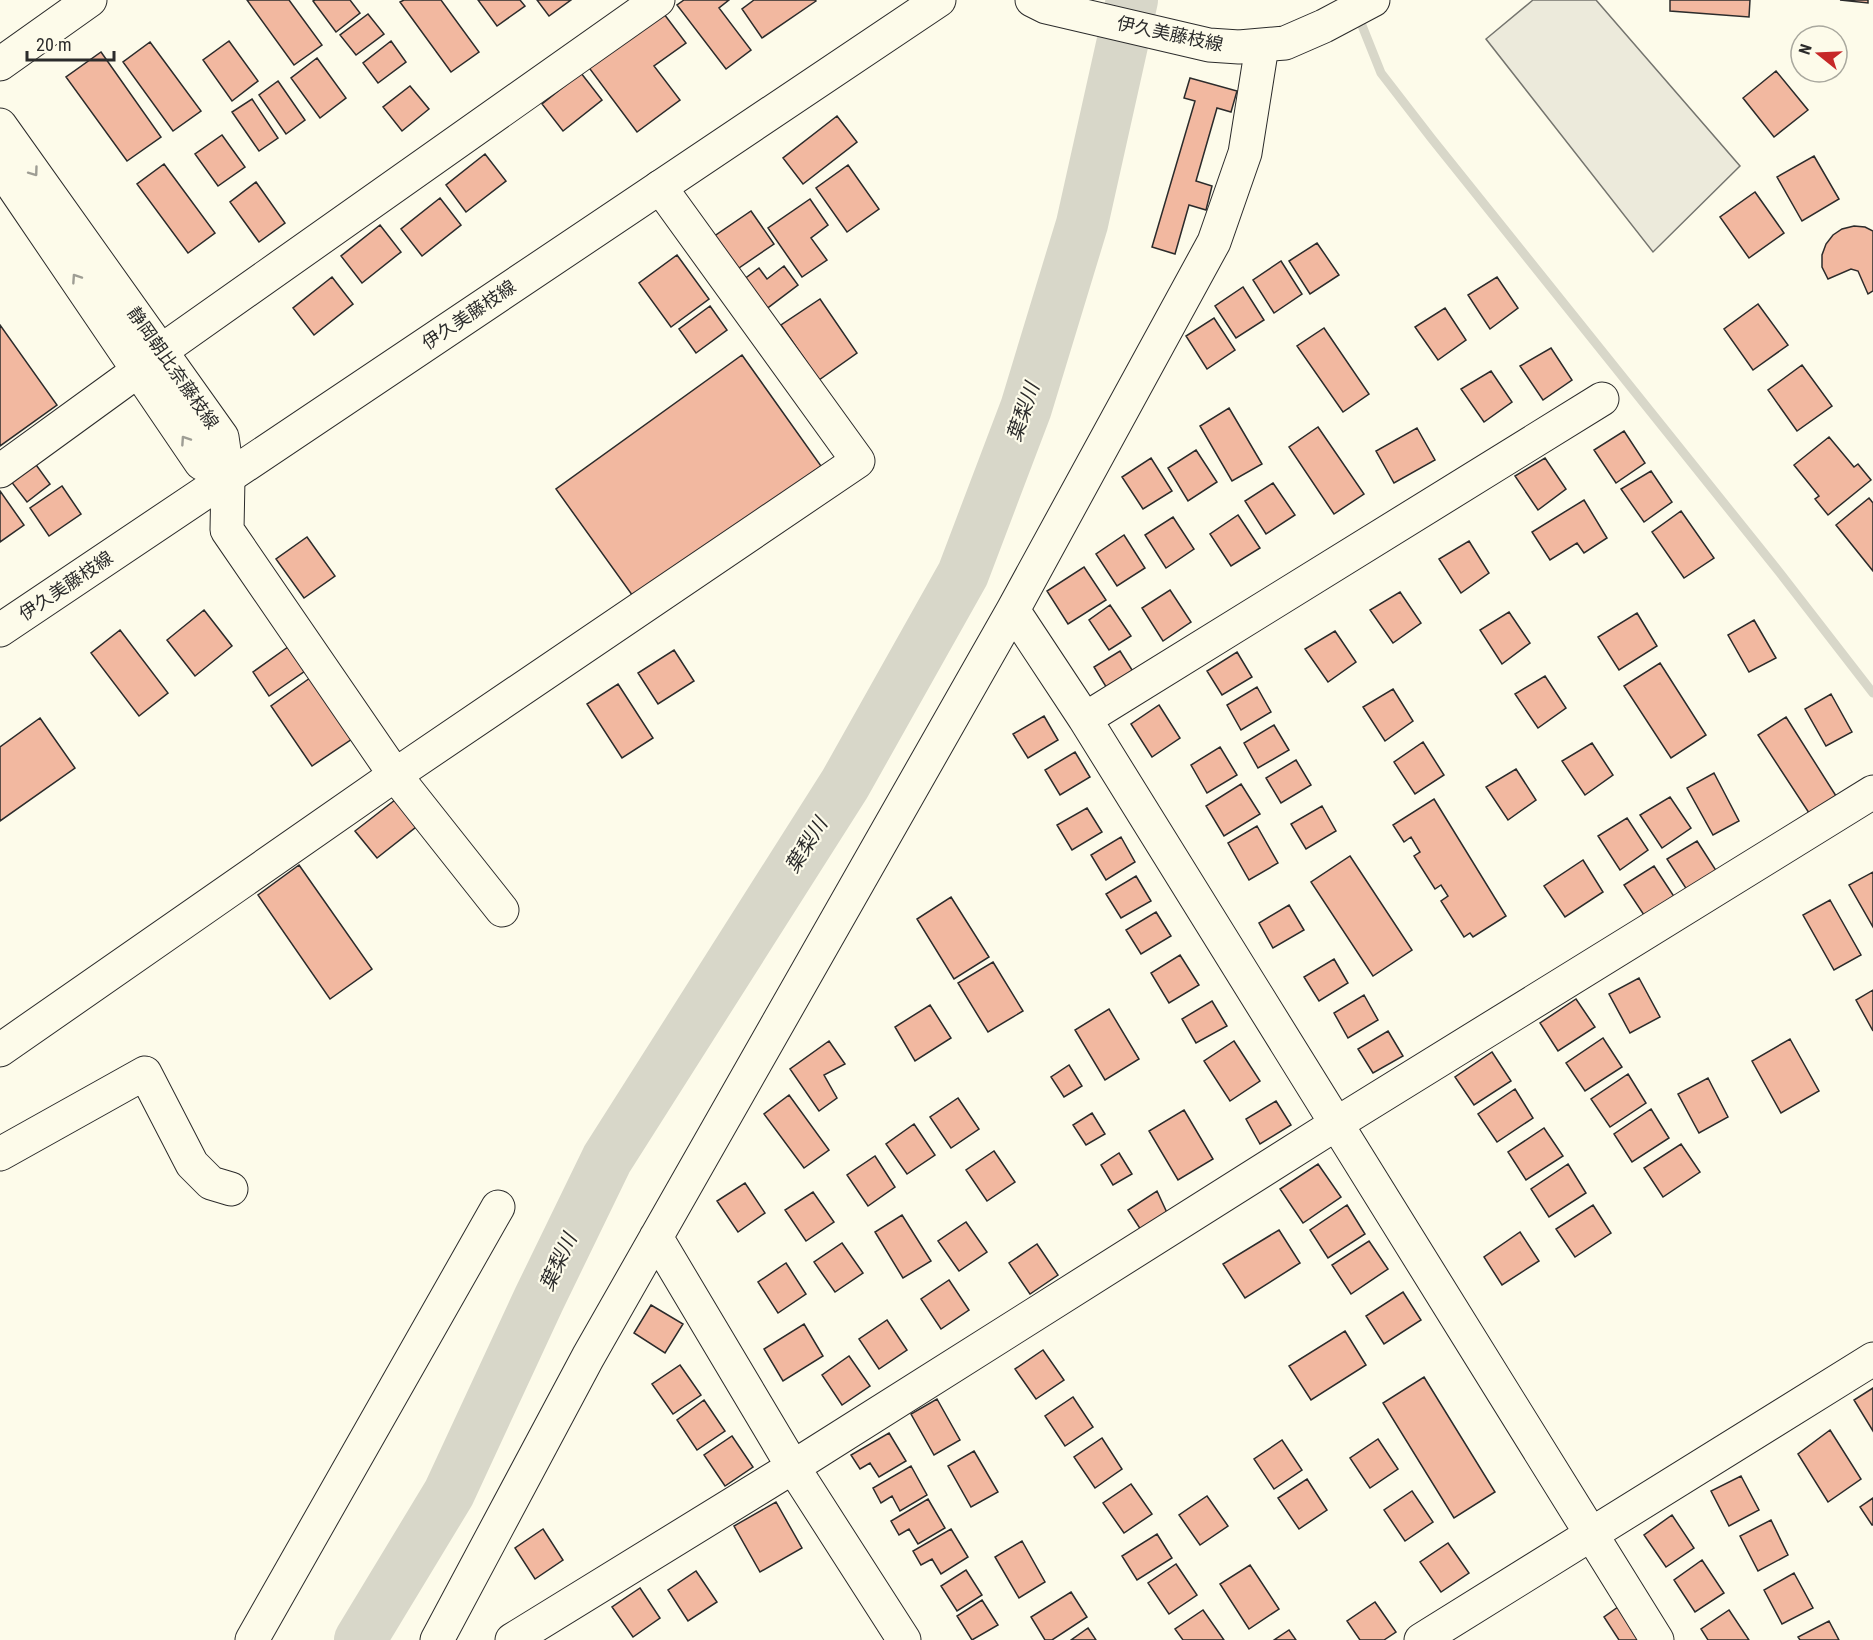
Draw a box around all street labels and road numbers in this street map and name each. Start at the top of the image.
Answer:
street label: 伊久美藤枝線 [1115,12,1225,55]
street label: 伊久美藤枝線 [418,276,519,353]
street label: 静岡朝比奈藤枝線 [124,303,223,433]
street label: 伊久美藤枝線 [15,547,116,624]

